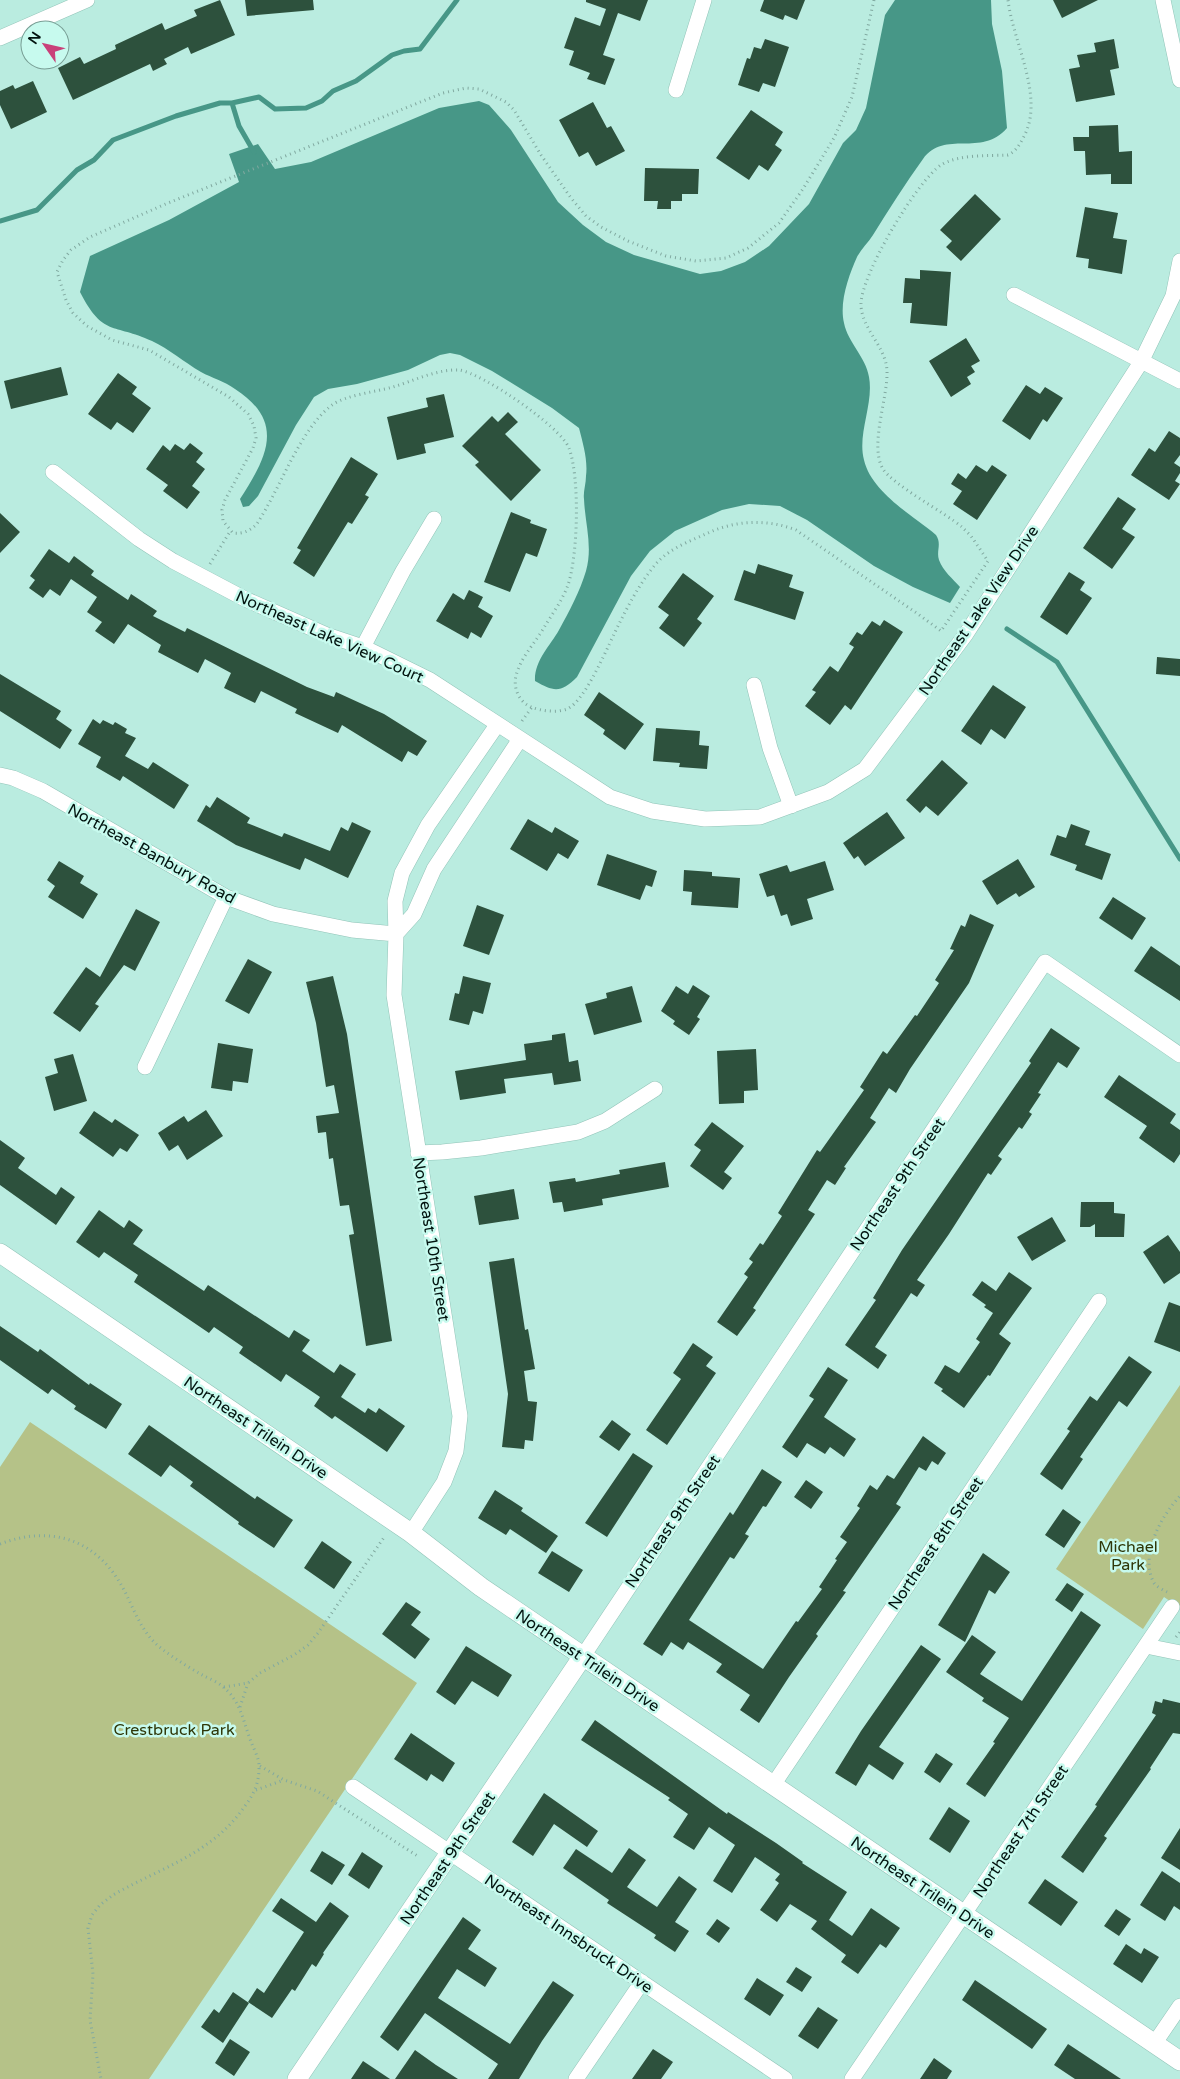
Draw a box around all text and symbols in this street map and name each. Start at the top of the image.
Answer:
north arrow [20,20,70,70]
text: N [24,29,45,47]
street label: Northeast Lake View Drive [915,522,1043,699]
street label: Northeast Lake View Court [233,586,427,687]
street label: Northeast Banbury Road [64,799,239,908]
street label: Northeast 9th Street [846,1114,950,1255]
street label: Northeast 10th Street [408,1156,454,1323]
street label: Northeast Trilein Drive [180,1372,331,1484]
street label: Northeast 9th Street [621,1451,725,1592]
street label: Northeast 8th Street [884,1473,988,1614]
park label: Michael Park [1098,1537,1158,1575]
street label: Northeast Trilein Drive [512,1605,663,1717]
park label: Crestbruck Park [113,1720,235,1740]
street label: Northeast 7th Street [969,1761,1073,1902]
street label: Northeast 9th Street [396,1788,500,1929]
street label: Northeast Trilein Drive [847,1832,998,1944]
street label: Northeast Innsbruck Drive [481,1870,656,1998]

